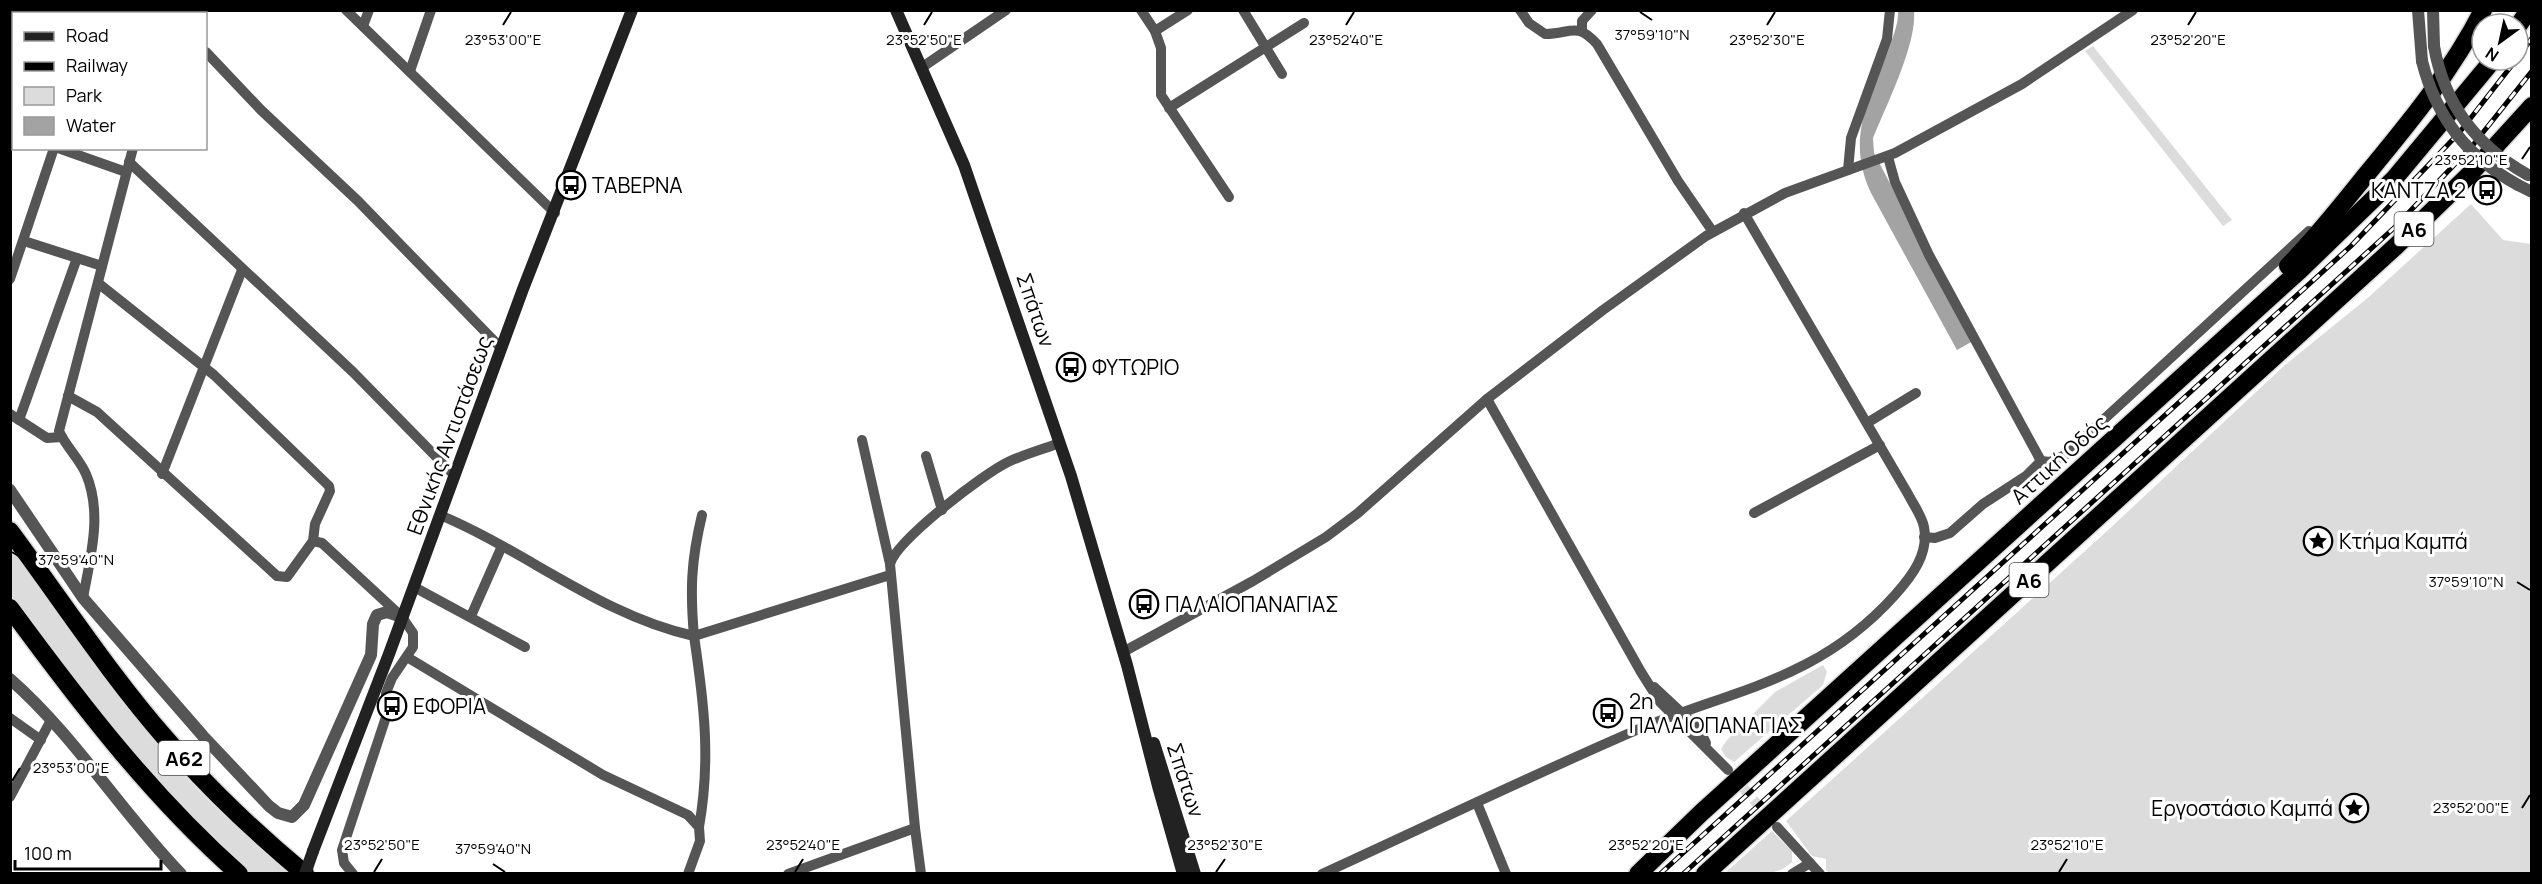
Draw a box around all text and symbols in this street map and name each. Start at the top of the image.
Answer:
legend [12,12,207,150]
north arrow [2470,12,2530,72]
text: Road [66,23,109,47]
text: 37°59'10"N [1615,24,1689,45]
text: 23°53'00"E [465,29,541,50]
text: 23°52'50"E [886,29,962,50]
text: 23°52'40"E [1309,29,1383,50]
text: 23°52'30"E [1729,29,1805,50]
text: 23°52'20"E [2150,29,2226,50]
text: N [2481,42,2503,67]
text: Railway [66,53,128,77]
text: Park [66,83,103,107]
text: Water [66,113,116,137]
text: 23°52'10"E [2434,149,2508,170]
bus stop icon: ΤΑΒΕΡΝΑ [555,169,587,201]
place label: ΤΑΒΕΡΝΑ [592,171,683,199]
bus stop icon: ΚΑΝΤΖΑ 2 [2471,174,2503,206]
place label: ΚΑΝΤΖΑ 2 [2371,176,2466,204]
road number: Α6 [2394,212,2434,246]
street label: Σπάτων [1010,269,1062,351]
street label: Εθνικής Αντιστάσεως [400,331,498,539]
bus stop icon: ΦΥΤΩΡΙΟ [1055,351,1087,383]
place label: ΦΥΤΩΡΙΟ [1092,353,1179,381]
street label: Αττική Οδός [2005,408,2113,510]
place icon: Kτήμα Καμπά [2302,525,2334,557]
place label: Kτήμα Καμπά [2339,527,2468,555]
text: 37°59'40"N [38,549,114,570]
road number: Α6 [2010,563,2048,597]
text: 37°59'10"N [2429,571,2503,592]
bus stop icon: ΠΑΛΑΙΟΠΑΝΑΓΙΑΣ [1128,588,1160,620]
place label: ΠΑΛΑΙΟΠΑΝΑΓΙΑΣ [1165,590,1339,618]
place label: 2η ΠΑΛΑΙΟΠΑΝΑΓΙΑΣ [1629,687,1803,739]
bus stop icon: ΕΦΟΡΙΑ [376,690,408,722]
place label: ΕΦΟΡΙΑ [413,692,486,720]
bus stop icon: 2η ΠΑΛΑΙΟΠΑΝΑΓΙΑΣ [1592,697,1624,729]
street label: Σπάτων [1161,739,1211,821]
road number: Α62 [158,741,210,775]
text: 23°53'00"E [33,757,109,778]
place icon: Εργοστάσιο Καμπά [2338,792,2370,824]
place label: Εργοστάσιο Καμπά [2151,794,2333,822]
text: 23°52'00"E [2433,797,2509,818]
scale bar [15,833,160,871]
text: 23°52'50"E [344,834,420,855]
text: 23°52'40"E [766,834,840,855]
text: 23°52'30"E [1187,834,1263,855]
text: 23°52'20"E [1608,834,1684,855]
text: 23°52'10"E [2030,834,2104,855]
text: 37°59'40"N [455,838,531,859]
text: 100 m [24,841,72,865]

